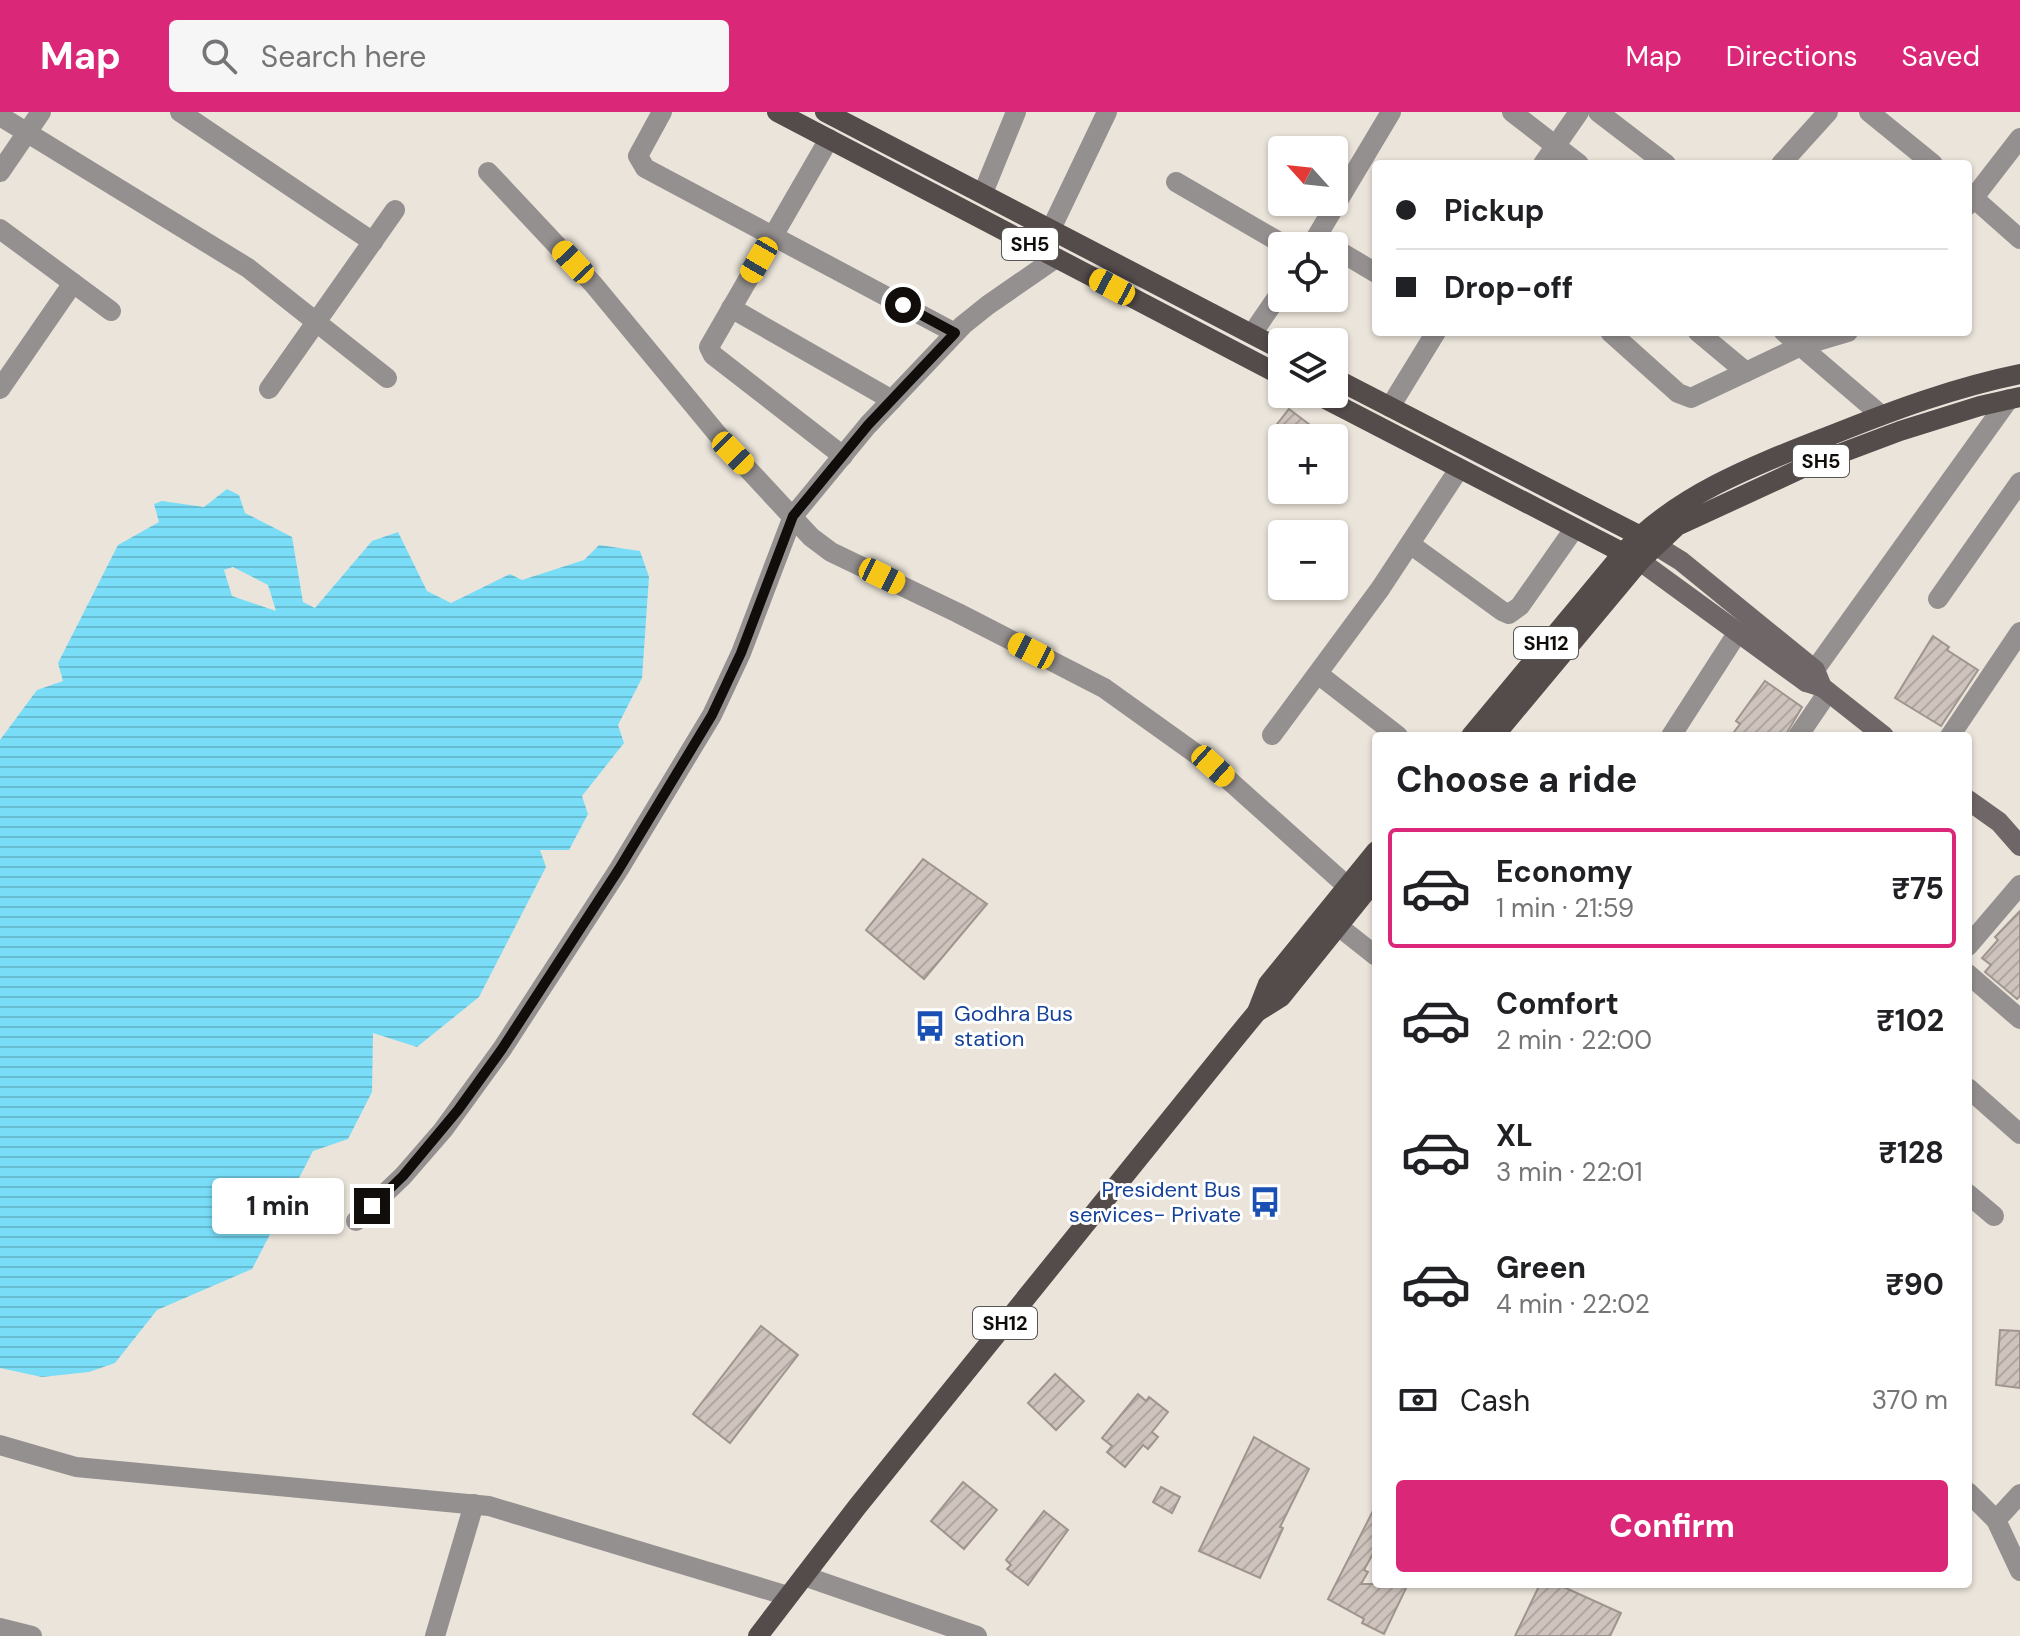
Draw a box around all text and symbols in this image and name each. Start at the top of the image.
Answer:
search box [169,20,729,92]
text: Map [40,31,121,81]
icon: search [197,34,241,78]
text: Search here [261,37,426,76]
text: Map [1625,38,1682,75]
text: Directions [1726,38,1858,75]
text: Saved [1902,38,1980,75]
north arrow [1268,136,1348,216]
map controls [1268,136,1348,600]
text: Pickup [1444,191,1544,230]
road number: SH5 [1002,228,1058,260]
button: locate [1268,232,1348,312]
car [737,233,781,287]
car [548,236,598,288]
car [1085,265,1139,309]
text: Drop-off [1444,268,1573,307]
route start [885,287,921,323]
button: layers [1268,328,1348,408]
button: + [1268,424,1348,504]
car [708,427,758,479]
road number: SH5 [1793,445,1849,477]
button: − [1268,520,1348,600]
car [855,555,909,597]
road number: SH12 [1514,627,1578,659]
car [1004,629,1058,673]
car [1187,741,1239,791]
text: Choose a ride [1396,756,1637,803]
icon: car [1400,852,1472,924]
text: Economy [1496,852,1633,891]
text: ₹75 [1891,869,1944,908]
text: 1 min · 21:59 [1496,891,1634,925]
icon: car [1400,984,1472,1056]
text: Comfort [1496,984,1619,1023]
place label: Godhra Bus station [954,999,1073,1053]
text: ₹102 [1876,1001,1944,1040]
bus stop icon: Godhra Bus station [913,1009,947,1043]
text: 2 min · 22:00 [1496,1023,1652,1057]
icon: car [1400,1116,1472,1188]
text: XL [1496,1116,1533,1155]
text: ₹128 [1879,1133,1944,1172]
text: 3 min · 22:01 [1496,1155,1643,1189]
place label: President Bus services- Private [1069,1175,1241,1229]
callout: 1 min [212,1178,344,1234]
bus stop icon: President Bus services- Private [1248,1185,1282,1219]
route end [354,1188,390,1224]
text: 1 min [246,1189,310,1223]
icon: car [1400,1248,1472,1320]
text: Green [1496,1248,1586,1287]
text: ₹90 [1885,1265,1944,1304]
text: 4 min · 22:02 [1496,1287,1650,1321]
road number: SH12 [973,1307,1037,1339]
icon: cash [1396,1378,1440,1422]
text: Cash [1460,1381,1530,1420]
text: 370 m [1872,1383,1948,1417]
button: Confirm [1396,1480,1948,1572]

